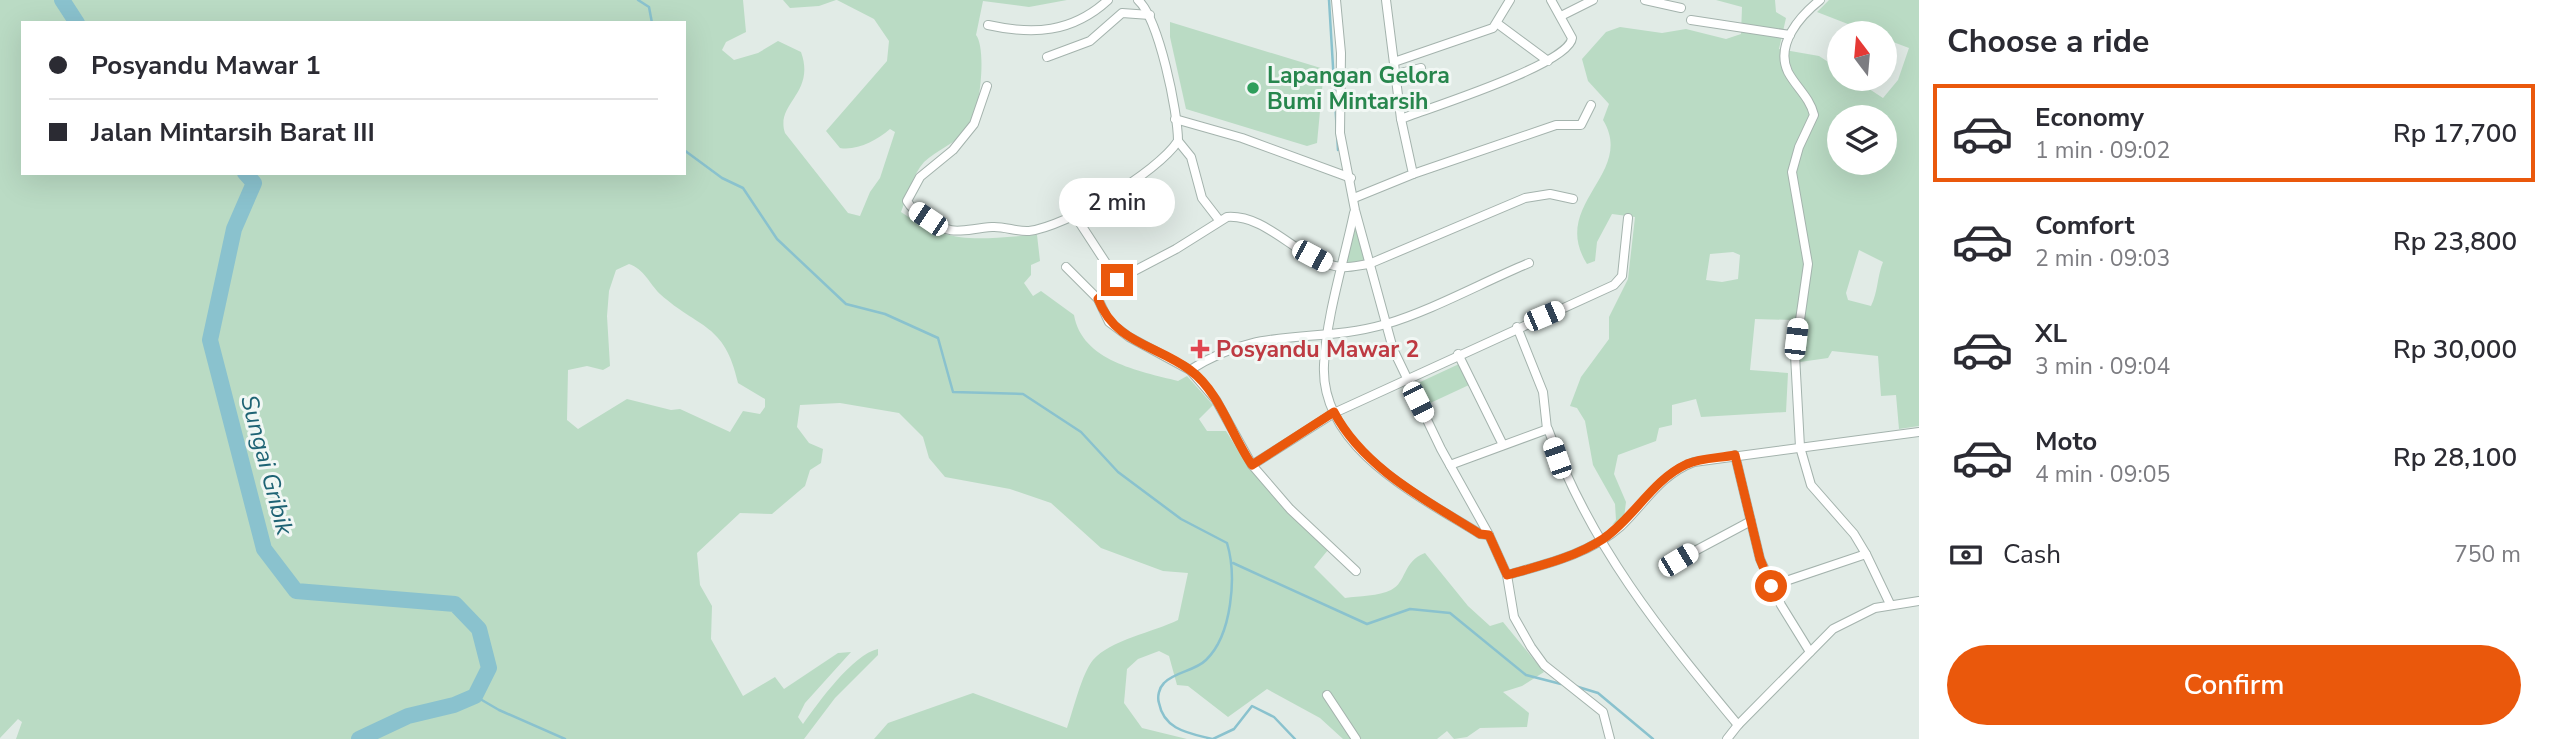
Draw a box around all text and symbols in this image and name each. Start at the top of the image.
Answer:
text: Choose a ride [1947,20,2149,63]
north arrow [1827,21,1897,91]
map controls [1827,21,1897,175]
text: Posyandu Mawar 1 [91,48,321,83]
place label: Lapangan Gelora Bumi Mintarsih [1267,60,1450,117]
marker: Lapangan Gelora Bumi Mintarsih [1245,80,1261,96]
text: Economy [2035,100,2144,135]
icon: car [1951,102,2014,165]
button: layers [1827,105,1897,175]
text: Jalan Mintarsih Barat III [91,115,375,150]
text: Rp 17,700 [2393,116,2517,151]
text: 1 min · 09:02 [2035,135,2170,166]
callout: 2 min [1059,178,1175,228]
text: 2 min [1088,187,1146,218]
car [905,199,952,239]
text: Comfort [2035,208,2135,243]
icon: car [1951,210,2014,273]
text: Rp 23,800 [2393,224,2517,259]
car [1289,237,1336,275]
text: 2 min · 09:03 [2035,243,2170,274]
route end [1101,264,1133,296]
car [1521,298,1568,334]
text: XL [2035,316,2067,351]
car [1784,317,1809,361]
icon: car [1951,318,2014,381]
text: Rp 30,000 [2393,332,2517,367]
place label: Posyandu Mawar 2 [1216,334,1419,365]
marker: Posyandu Mawar 2 [1190,339,1210,359]
text: 3 min · 09:04 [2035,351,2170,382]
car [1400,379,1437,425]
water label: Sungai Gribik [233,392,301,539]
text: Moto [2035,424,2097,459]
icon: car [1951,426,2014,489]
car [1541,435,1574,481]
text: Rp 28,100 [2393,440,2517,475]
text: 4 min · 09:05 [2035,459,2170,490]
icon: cash [1947,536,1985,574]
text: Cash [2003,537,2061,572]
text: 750 m [2454,539,2521,570]
car [1655,540,1702,580]
route start [1755,570,1787,602]
button: Confirm [1947,645,2521,725]

